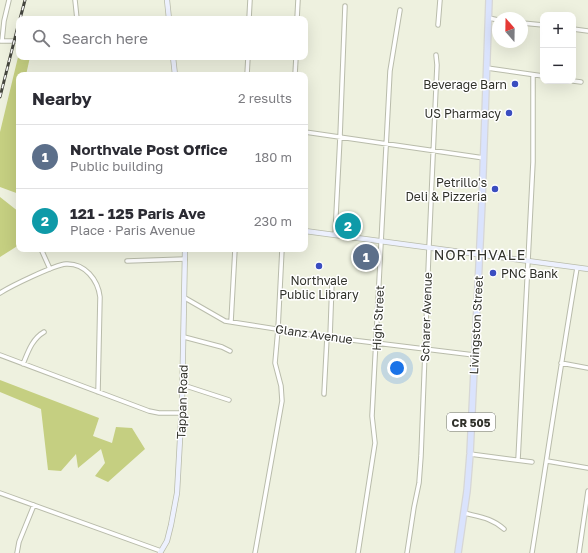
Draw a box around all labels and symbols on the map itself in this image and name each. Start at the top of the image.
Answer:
north arrow [492,12,528,48]
place label: Beverage Barn [423,77,507,92]
marker: Beverage Barn [510,79,520,89]
place label: US Pharmacy [424,106,501,121]
marker: US Pharmacy [504,108,514,118]
place label: Petrillo's Deli & Pizzeria [405,175,487,204]
marker: Petrillo's Deli & Pizzeria [490,184,500,194]
pin: 2 [335,211,361,241]
pin: 1 [353,242,379,272]
district label: NORTHVALE [434,246,526,263]
marker: Northvale Public Library [314,261,324,271]
place label: PNC Bank [501,266,558,281]
marker: PNC Bank [488,268,498,278]
street label: Scharer Avenue [417,272,435,362]
place label: Northvale Public Library [279,273,359,302]
street label: Livingston Street [466,275,486,375]
street label: High Street [369,285,387,351]
street label: Glanz Avenue [274,321,354,347]
your location [387,358,407,378]
street label: Tappan Road [173,365,191,439]
road number: CR 505 [447,413,495,431]

